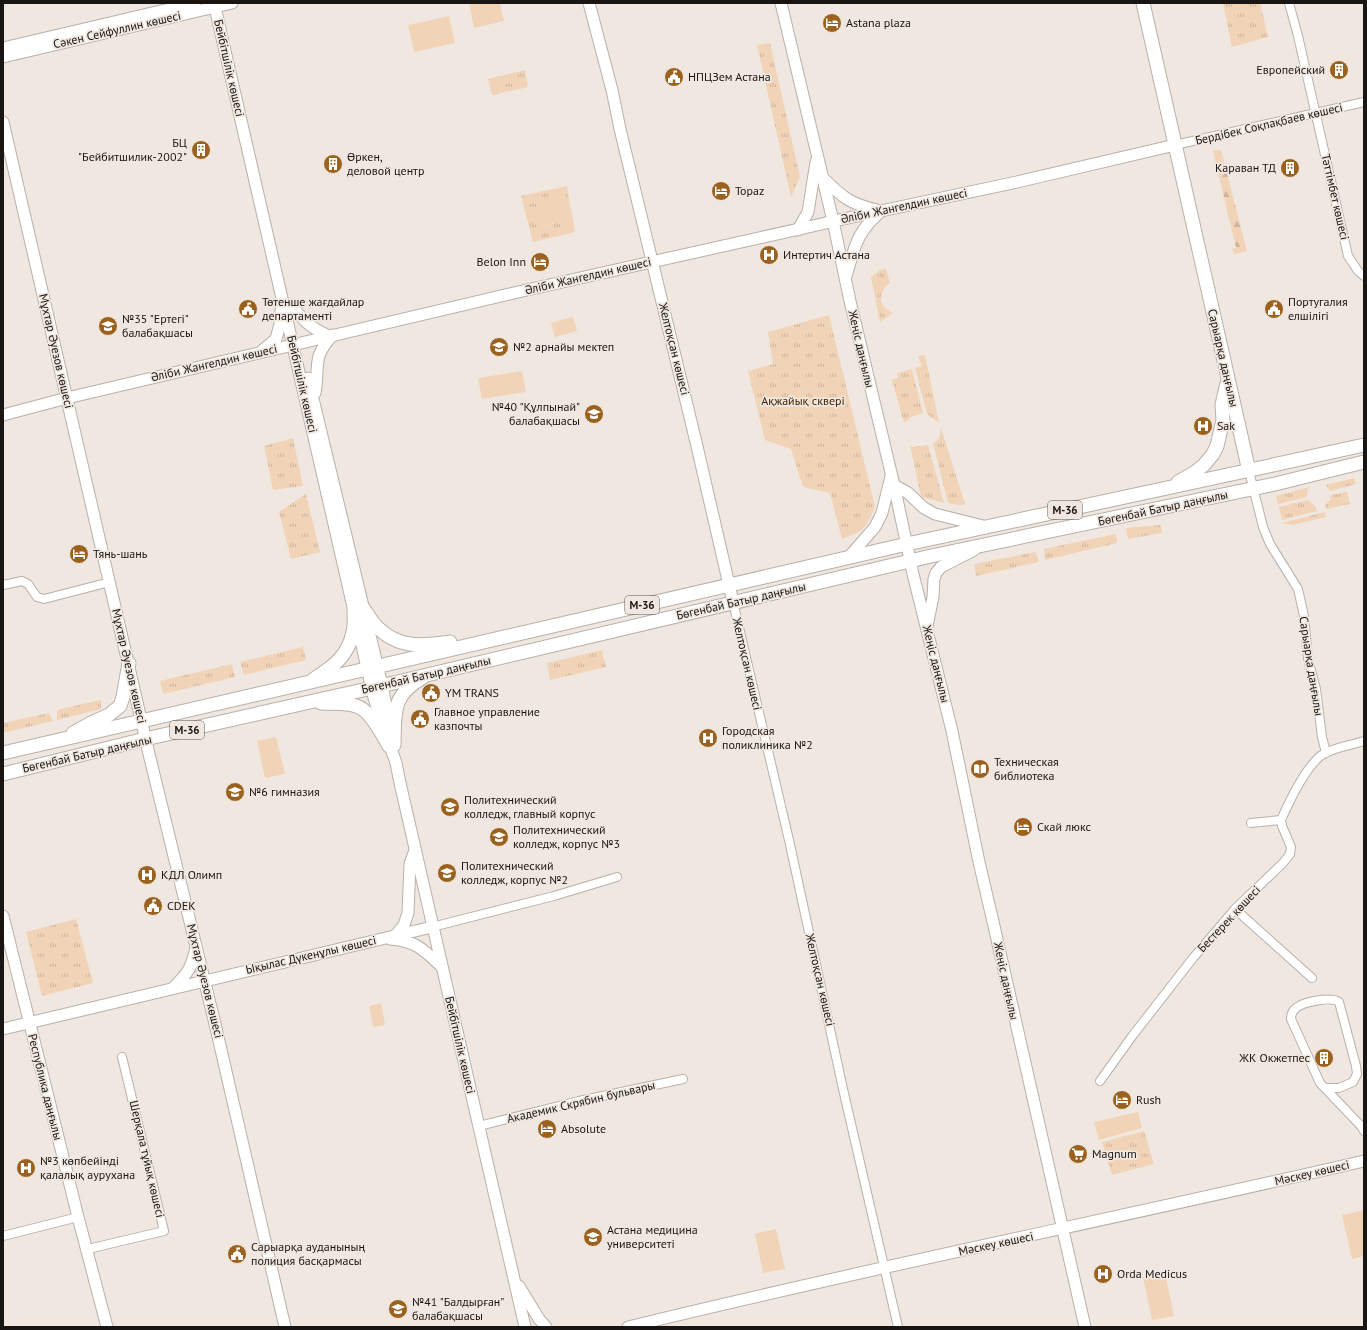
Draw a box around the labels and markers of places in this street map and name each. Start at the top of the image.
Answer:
hotel icon: Astana plaza [821,12,843,34]
place label: Astana plaza [846,15,911,30]
building icon: Европейский [1328,59,1350,81]
place label: Европейский [1256,62,1325,77]
public building icon: НПЦЗем Астана [663,66,685,88]
place label: НПЦЗем Астана [688,69,771,84]
place label: БЦ "Бейбитшилик-2002" [78,135,187,164]
building icon: БЦ "Бейбитшилик-2002" [190,139,212,161]
place label: Өркен, деловой центр [347,149,424,178]
building icon: Өркен, деловой центр [322,153,344,175]
building icon: Караван ТД [1279,157,1301,179]
place label: Караван ТД [1215,160,1276,175]
hotel icon: Topaz [710,180,732,202]
place label: Topaz [735,183,764,198]
hospital icon: Интертич Астана [758,244,780,266]
place label: Интертич Астана [783,247,870,262]
hotel icon: Belon Inn [529,251,551,273]
place label: Belon Inn [477,254,526,269]
place label: Төтенше жағдайлар департаменті [262,294,364,323]
place label: Португалия елшілігі [1288,294,1348,323]
public building icon: Төтенше жағдайлар департаменті [237,298,259,320]
public building icon: Португалия елшілігі [1263,298,1285,320]
place label: №35 "Ертегі" балабақшасы [122,311,193,340]
school or university icon: №35 "Ертегі" балабақшасы [97,315,119,337]
school or university icon: №2 арнайы мектеп [488,336,510,358]
place label: №2 арнайы мектеп [513,339,614,354]
place label: №40 "Құлпынай" балабақшасы [492,399,580,428]
school or university icon: №40 "Құлпынай" балабақшасы [583,403,605,425]
hospital icon: Sak [1192,415,1214,437]
place label: Sak [1217,418,1235,433]
hotel icon: Тянь-шань [68,543,90,565]
place label: Тянь-шань [93,546,148,561]
public building icon: YM TRANS [420,682,442,704]
place label: YM TRANS [445,685,499,700]
place label: Главное управление казпочты [434,704,540,733]
public building icon: Главное управление казпочты [409,708,431,730]
place label: Городская поликлиника №2 [722,723,813,752]
hospital icon: Городская поликлиника №2 [697,727,719,749]
place label: Техническая библиотека [994,754,1059,783]
library icon: Техническая библиотека [969,758,991,780]
school or university icon: №6 гимназия [224,781,246,803]
place label: №6 гимназия [249,784,320,799]
place label: Политехнический колледж, главный корпус [464,792,596,821]
school or university icon: Политехнический колледж, главный корпус [439,796,461,818]
hotel icon: Скай люкс [1012,816,1034,838]
place label: Скай люкс [1037,819,1092,834]
place label: Политехнический колледж, корпус №3 [513,822,620,851]
school or university icon: Политехнический колледж, корпус №3 [488,826,510,848]
place label: Политехнический колледж, корпус №2 [461,858,568,887]
school or university icon: Политехнический колледж, корпус №2 [436,862,458,884]
hospital icon: КДЛ Олимп [136,864,158,886]
place label: КДЛ Олимп [161,867,222,882]
public building icon: CDEK [142,895,164,917]
place label: CDEK [167,898,195,913]
building icon: ЖК Окжетпес [1313,1047,1335,1069]
place label: ЖК Окжетпес [1238,1050,1311,1065]
hotel icon: Rush [1111,1089,1133,1111]
place label: Rush [1136,1092,1161,1107]
hotel icon: Absolute [536,1118,558,1140]
place label: Absolute [561,1121,606,1136]
supermarket icon: Magnum [1067,1143,1089,1165]
place label: Magnum [1092,1146,1137,1161]
place label: №3 көпбейінді қалалық аурухана [40,1153,135,1182]
hospital icon: №3 көпбейінді қалалық аурухана [15,1157,37,1179]
place label: Астана медицина университеті [607,1222,698,1251]
school or university icon: Астана медицина университеті [582,1226,604,1248]
place label: Сарыарқа ауданының полиция басқармасы [251,1239,366,1268]
public building icon: Сарыарқа ауданының полиция басқармасы [226,1243,248,1265]
hospital icon: Orda Medicus [1092,1263,1114,1285]
place label: Orda Medicus [1117,1266,1187,1281]
place label: №41 "Балдырған" балабақшасы [412,1294,504,1323]
school or university icon: №41 "Балдырған" балабақшасы [387,1298,409,1320]

